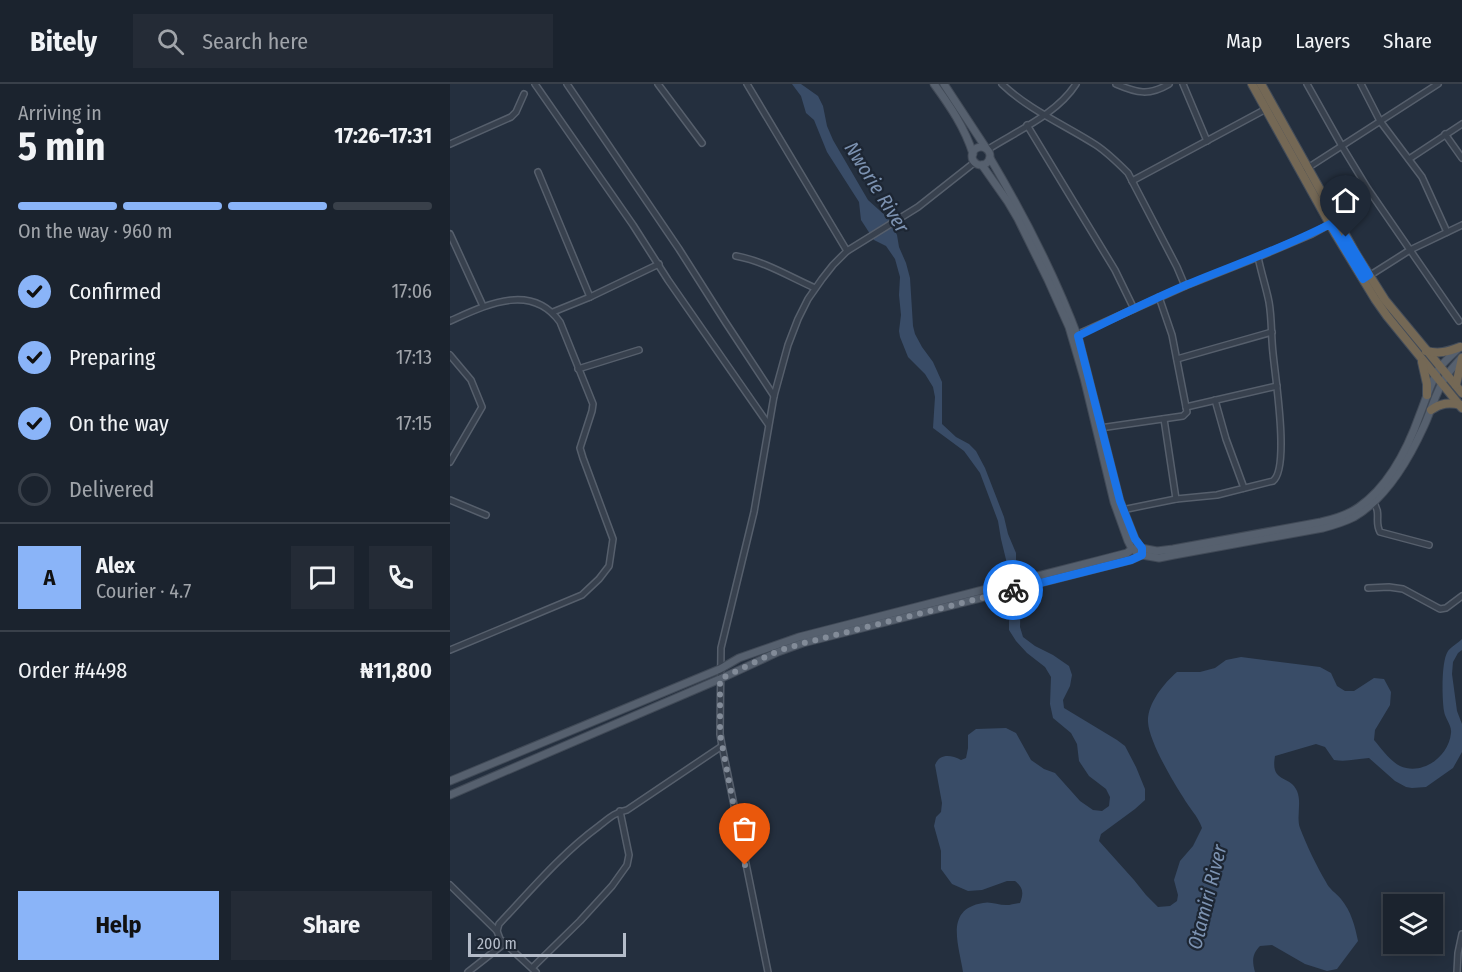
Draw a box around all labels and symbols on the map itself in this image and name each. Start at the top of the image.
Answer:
water label: Nworie River [840,137,915,238]
pin [1320,175,1371,237]
courier [983,560,1043,620]
pin [719,803,770,865]
water label: Otamiri River [1182,841,1232,952]
scale bar [468,930,626,958]

